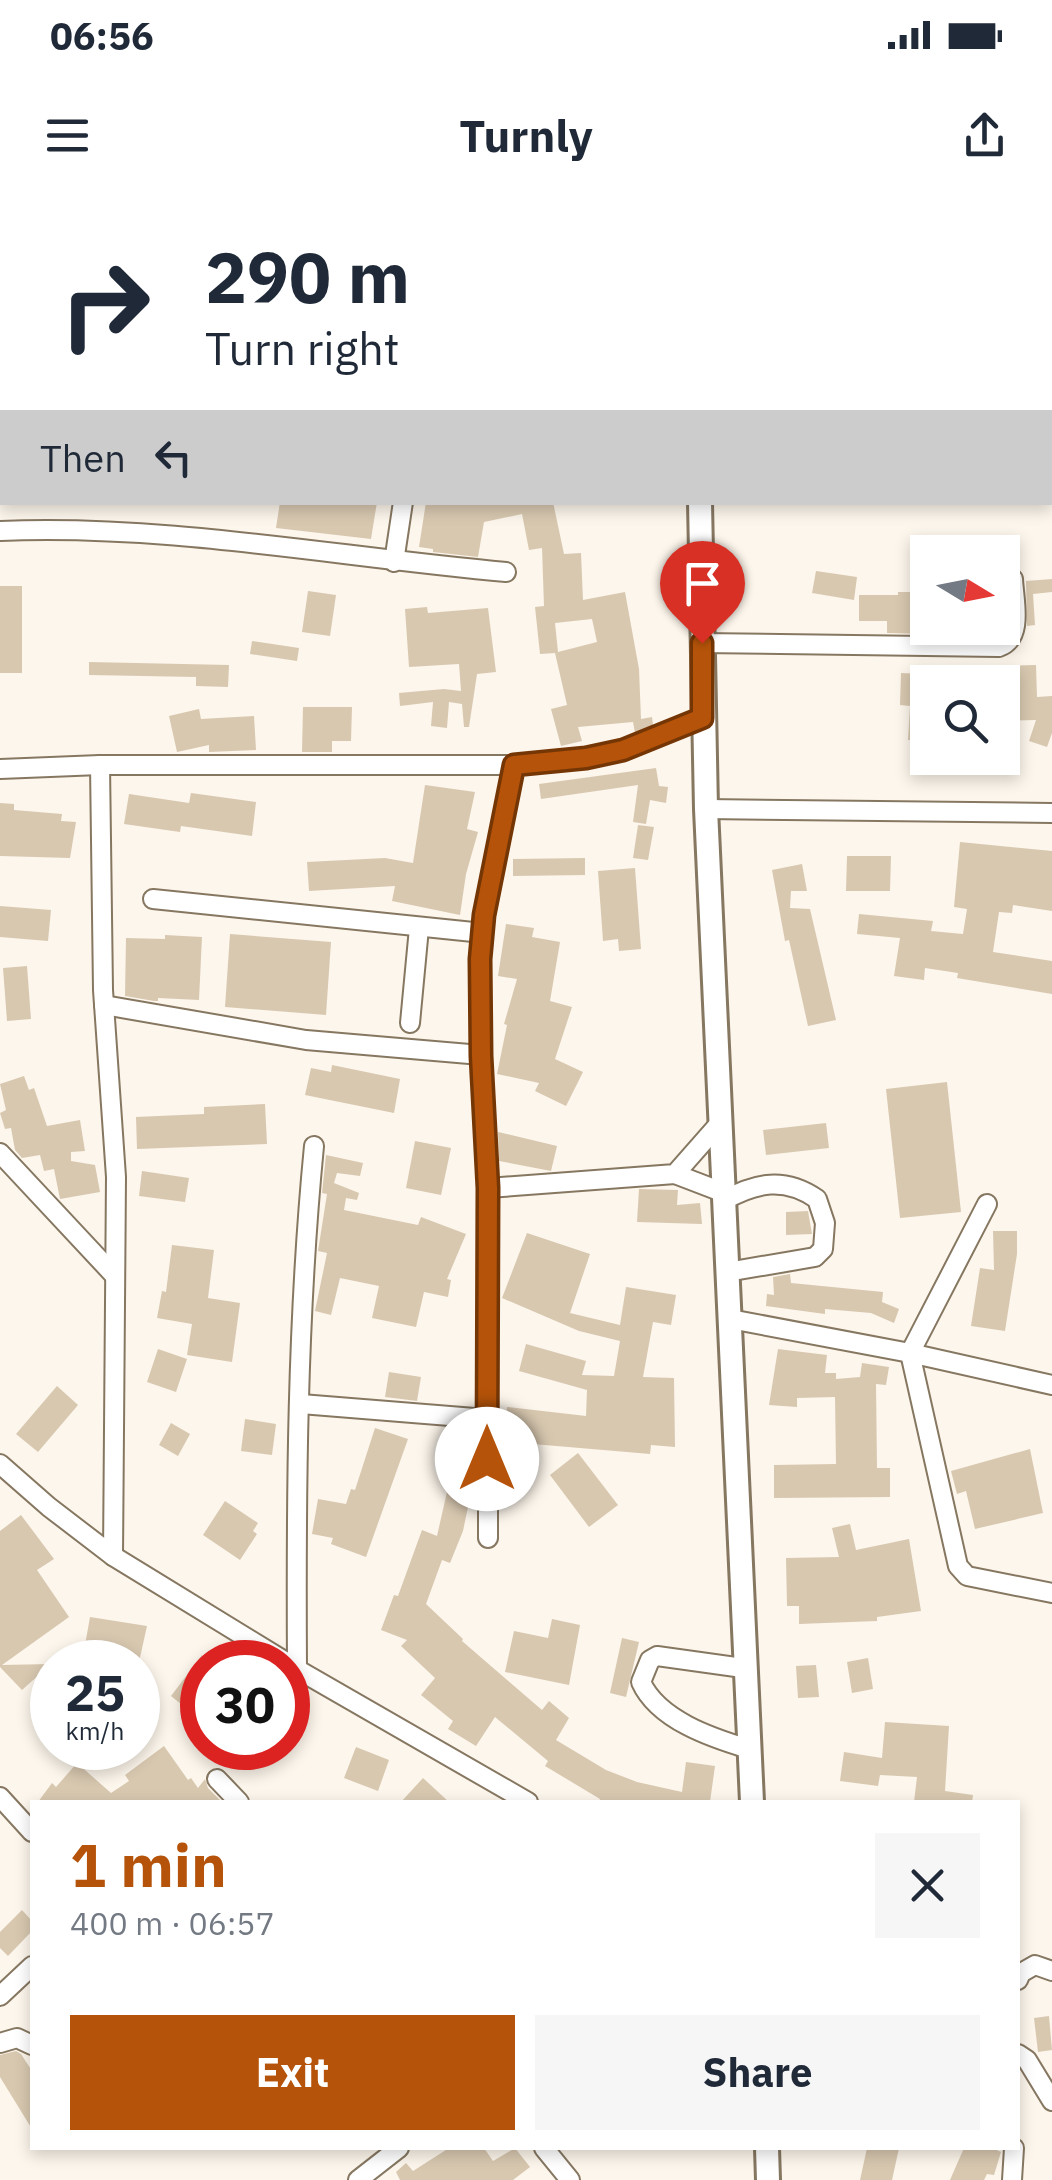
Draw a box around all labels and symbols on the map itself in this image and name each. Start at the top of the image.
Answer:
north arrow [910,535,1020,645]
pin [660,541,745,644]
position arrow [435,1407,539,1511]
speed limit sign: 30 [180,1640,310,1770]

